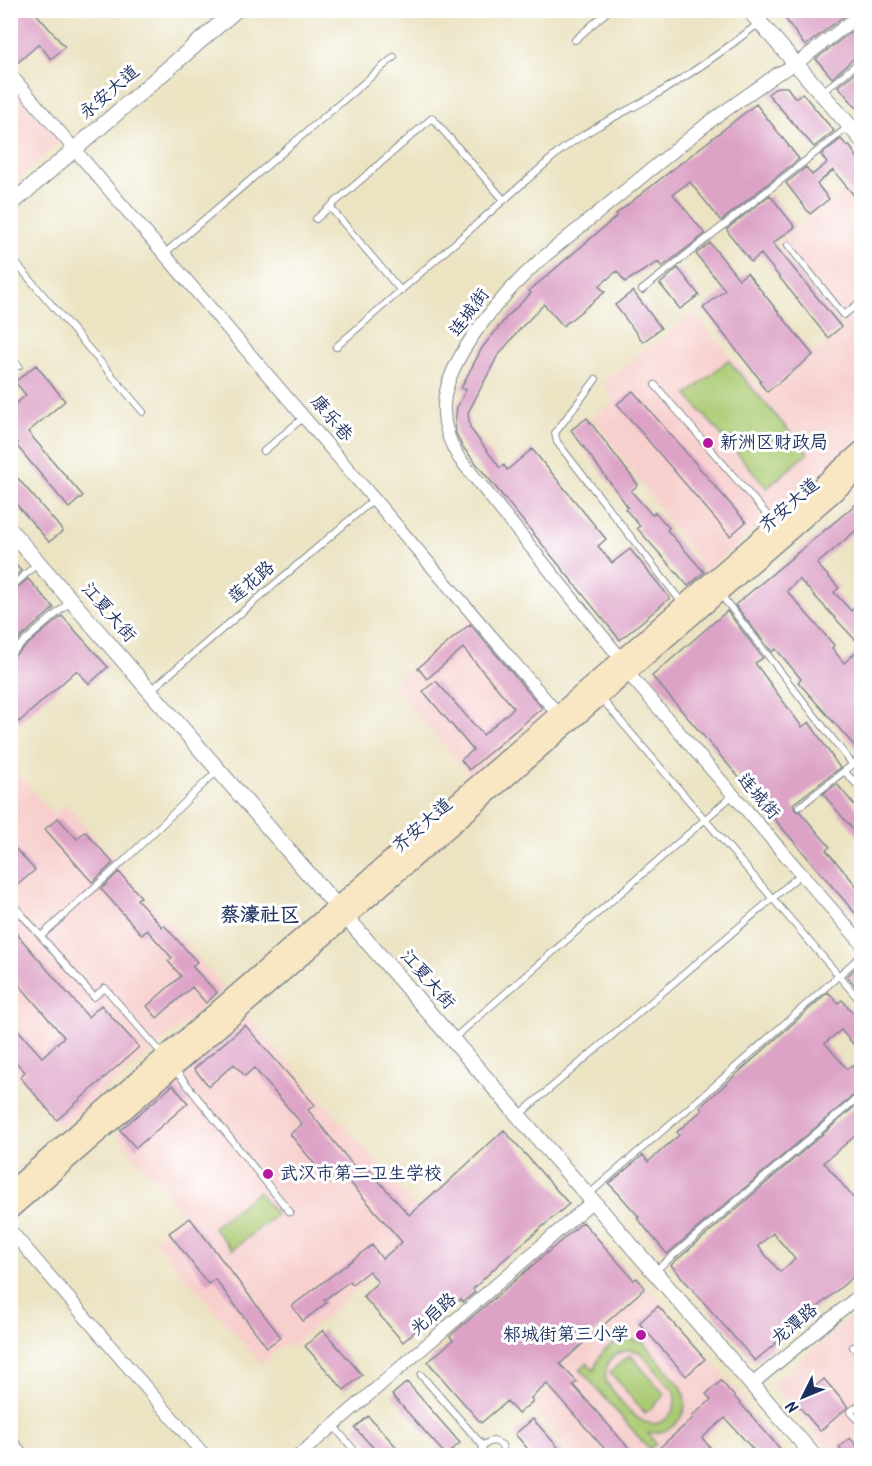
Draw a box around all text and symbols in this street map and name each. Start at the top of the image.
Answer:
street label: 永安大道 [73,58,147,128]
street label: 连城街 [442,283,498,343]
street label: 康乐巷 [303,389,359,449]
place label: 新洲区财政局 [720,429,828,458]
marker: 新洲区财政局 [701,436,715,450]
street label: 齐安大道 [753,471,827,541]
street label: 莲花路 [222,554,282,612]
street label: 江夏大街 [73,576,143,650]
street label: 连城街 [729,767,787,827]
street label: 齐安大道 [386,791,460,861]
district label: 蔡濠社区 [220,900,300,932]
street label: 江夏大街 [392,943,462,1017]
place label: 武汉市第二卫生学校 [280,1160,442,1189]
marker: 武汉市第二卫生学校 [261,1167,275,1181]
street label: 光启路 [404,1286,464,1344]
street label: 龙潭路 [765,1297,825,1353]
place label: 邾城街第三小学 [503,1321,629,1350]
marker: 邾城街第三小学 [634,1328,648,1342]
north arrow [773,1367,833,1427]
text: N [781,1394,806,1418]

